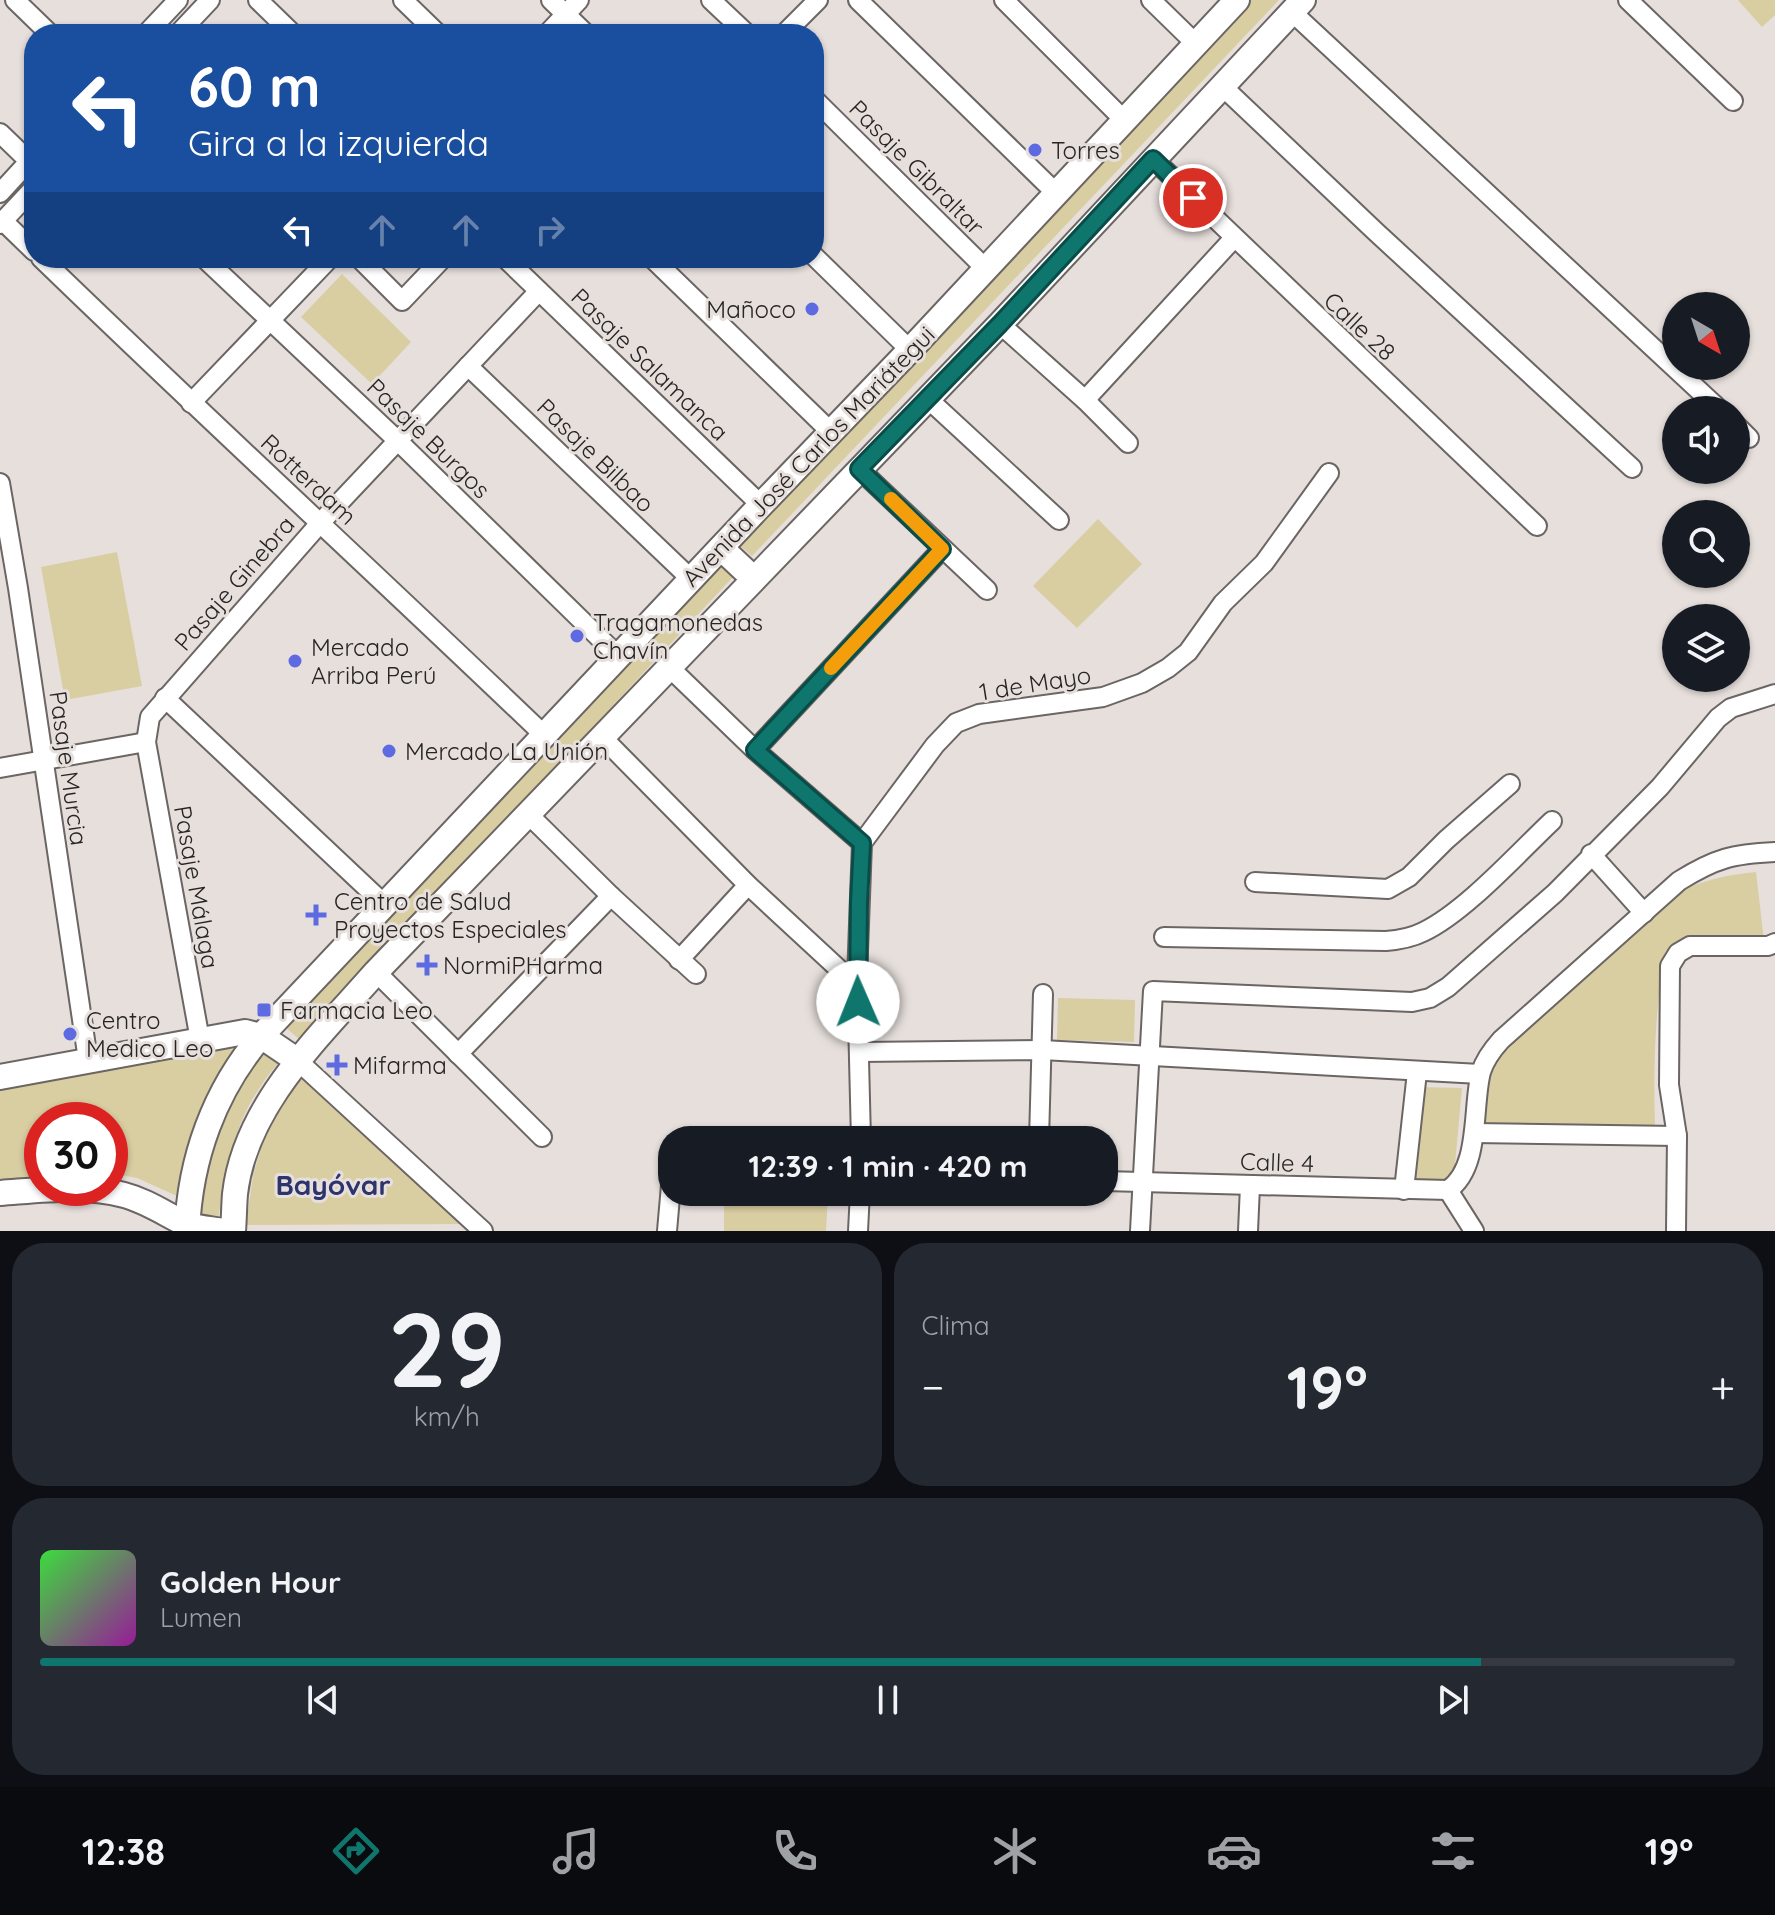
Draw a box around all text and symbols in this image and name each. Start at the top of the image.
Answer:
text: 60 m [188,51,321,121]
icon: left [56,56,160,160]
street label: Pasaje Gibraltar [843,93,991,241]
text: Gira a la izquierda [188,120,489,165]
place label: Torres [1051,135,1120,165]
marker: Torres [1026,141,1044,159]
pin [1159,164,1227,232]
icon: arrive [1171,176,1215,220]
icon: left [276,208,320,252]
icon: ahead [360,208,404,252]
icon: ahead [444,208,488,252]
icon: right [528,208,572,252]
street label: Pasaje Salamanca [565,281,735,447]
street label: Calle 28 [1318,285,1402,367]
north arrow [1662,292,1750,380]
map controls [1662,292,1750,692]
place label: Mañoco [706,294,796,324]
marker: Mañoco [803,300,821,318]
street label: Avenida José Carlos Mariátegui [675,319,941,593]
street label: Pasaje Burgos [361,372,497,504]
street label: Pasaje Bilbao [531,392,661,518]
button: sound [1662,396,1750,484]
street label: Rotterdam [255,427,363,531]
button: search [1662,500,1750,588]
street label: Pasaje Ginebra [167,510,301,656]
button: layers [1662,604,1750,692]
place label: Tragamonedas Chavín [593,607,763,665]
marker: Tragamonedas Chavín [568,627,586,645]
place label: Mercado Arriba Perú [311,632,436,690]
marker: Mercado Arriba Perú [286,652,304,670]
street label: 1 de Mayo [977,659,1093,707]
street label: Pasaje Murcia [43,689,95,847]
place label: Mercado La Unión [405,736,608,766]
marker: Mercado La Unión [380,742,398,760]
street label: Pasaje Málaga [168,803,226,971]
place label: Centro de Salud Proyectos Especiales [334,886,567,944]
marker: Centro de Salud Proyectos Especiales [305,904,327,926]
place label: NormiPHarma [443,950,603,980]
marker: NormiPHarma [418,956,436,974]
position arrow [816,960,900,1044]
place label: Farmacia Leo [280,995,433,1025]
marker: Farmacia Leo [255,1001,273,1019]
place label: Centro Medico Leo [86,1005,213,1063]
marker: Centro Medico Leo [61,1025,79,1043]
place label: Mifarma [353,1050,447,1080]
marker: Mifarma [328,1056,346,1074]
speed limit sign: 30 [24,1102,128,1206]
street label: Calle 4 [1240,1146,1314,1178]
text: 12:39 · 1 min · 420 m [749,1147,1027,1185]
district label: Bayóvar [275,1167,391,1202]
text: 29 [388,1283,506,1413]
text: Clima [922,1309,990,1342]
text: 19° [1287,1349,1368,1424]
text: − [922,1359,944,1414]
text: + [1710,1359,1735,1414]
text: km/h [414,1400,480,1433]
text: Golden Hour [160,1563,341,1601]
text: Lumen [160,1601,242,1634]
icon: previous [301,1678,345,1722]
icon: pause [866,1678,910,1722]
icon: next [1431,1678,1475,1722]
icon: directions [328,1823,384,1879]
icon: music [548,1823,604,1879]
icon: phone [767,1823,823,1879]
icon: climate [987,1823,1043,1879]
icon: car [1206,1823,1262,1879]
icon: filters [1425,1823,1481,1879]
text: 12:38 [82,1829,165,1874]
text: 19° [1645,1829,1693,1874]

